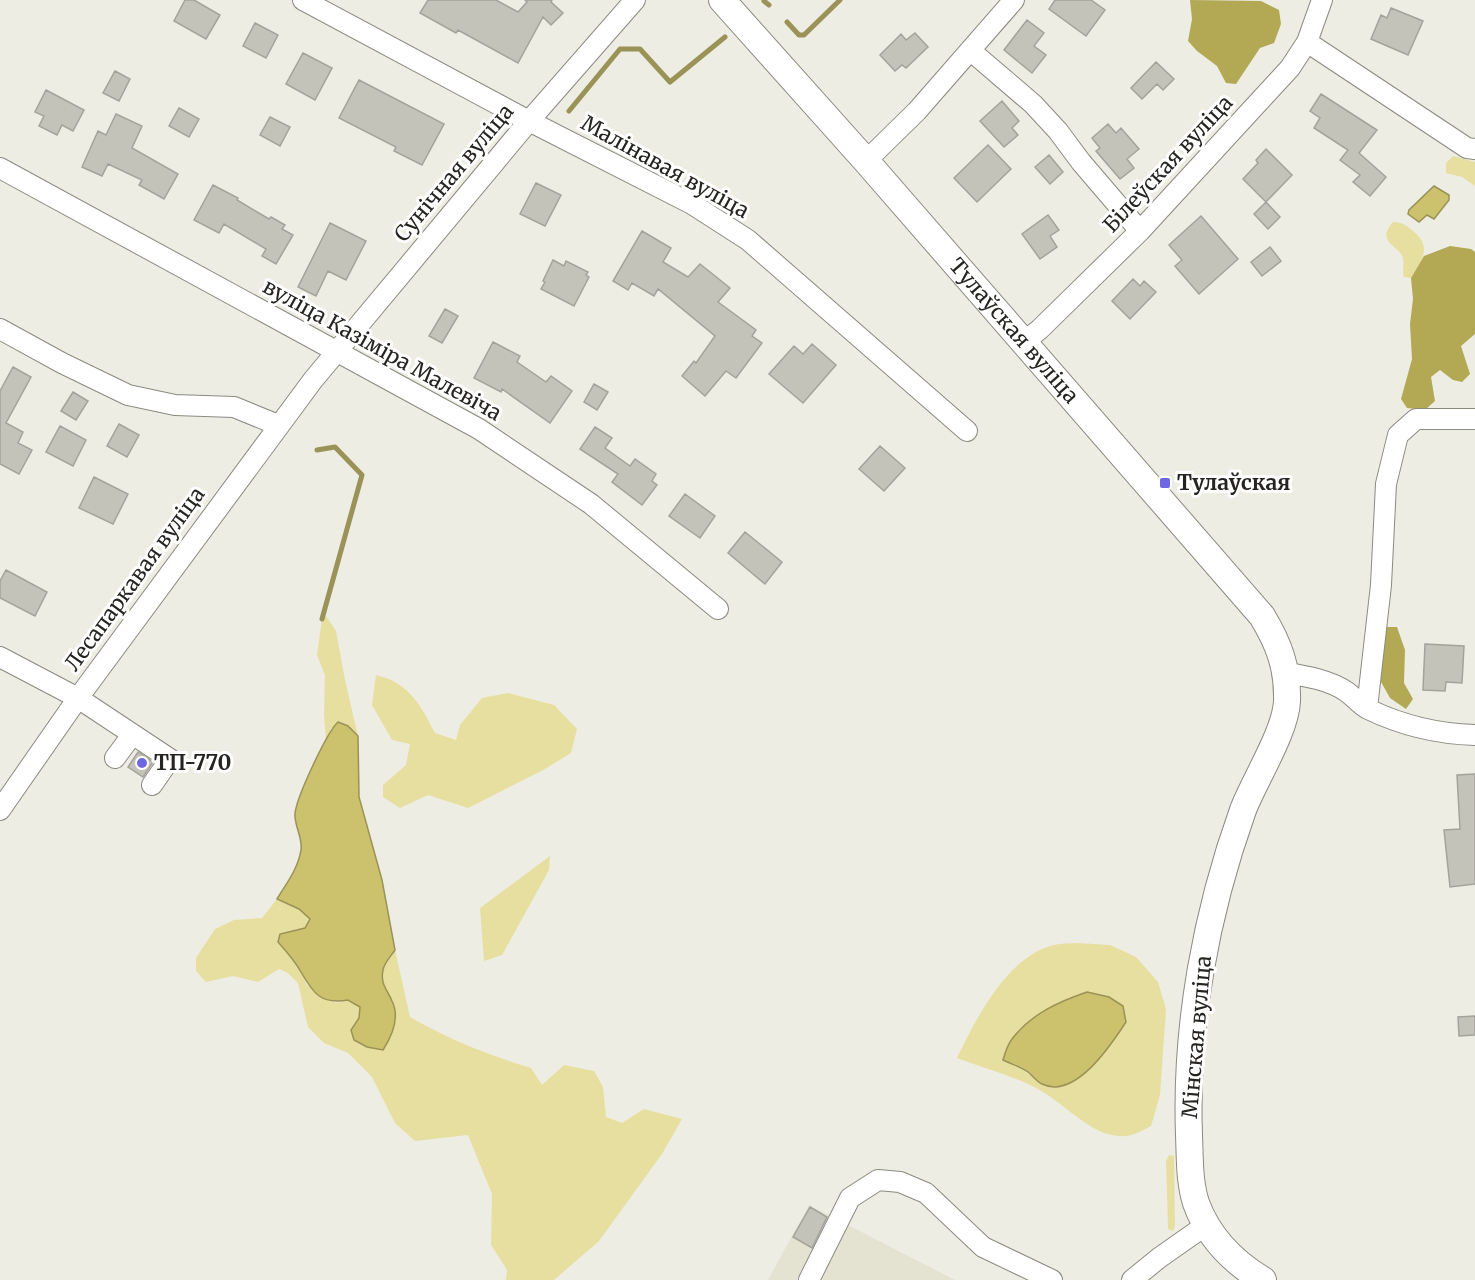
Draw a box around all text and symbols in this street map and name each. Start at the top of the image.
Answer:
street label: Білеўская вуліца [1097,89,1238,238]
street label: Сунічная вуліца [388,98,519,247]
street label: Малінавая вуліца [576,109,754,224]
street label: Тулаўская вуліца [944,252,1085,409]
street label: вуліца Казіміра Малевіча [258,273,506,426]
place label: Тулаўская [1177,469,1291,496]
marker: Тулаўская [1158,476,1172,490]
street label: Лесапаркавая вуліца [59,481,210,676]
place label: ТП-770 [154,749,231,776]
marker: ТП-770 [135,756,149,770]
street label: Мінская вуліца [1176,954,1217,1120]

